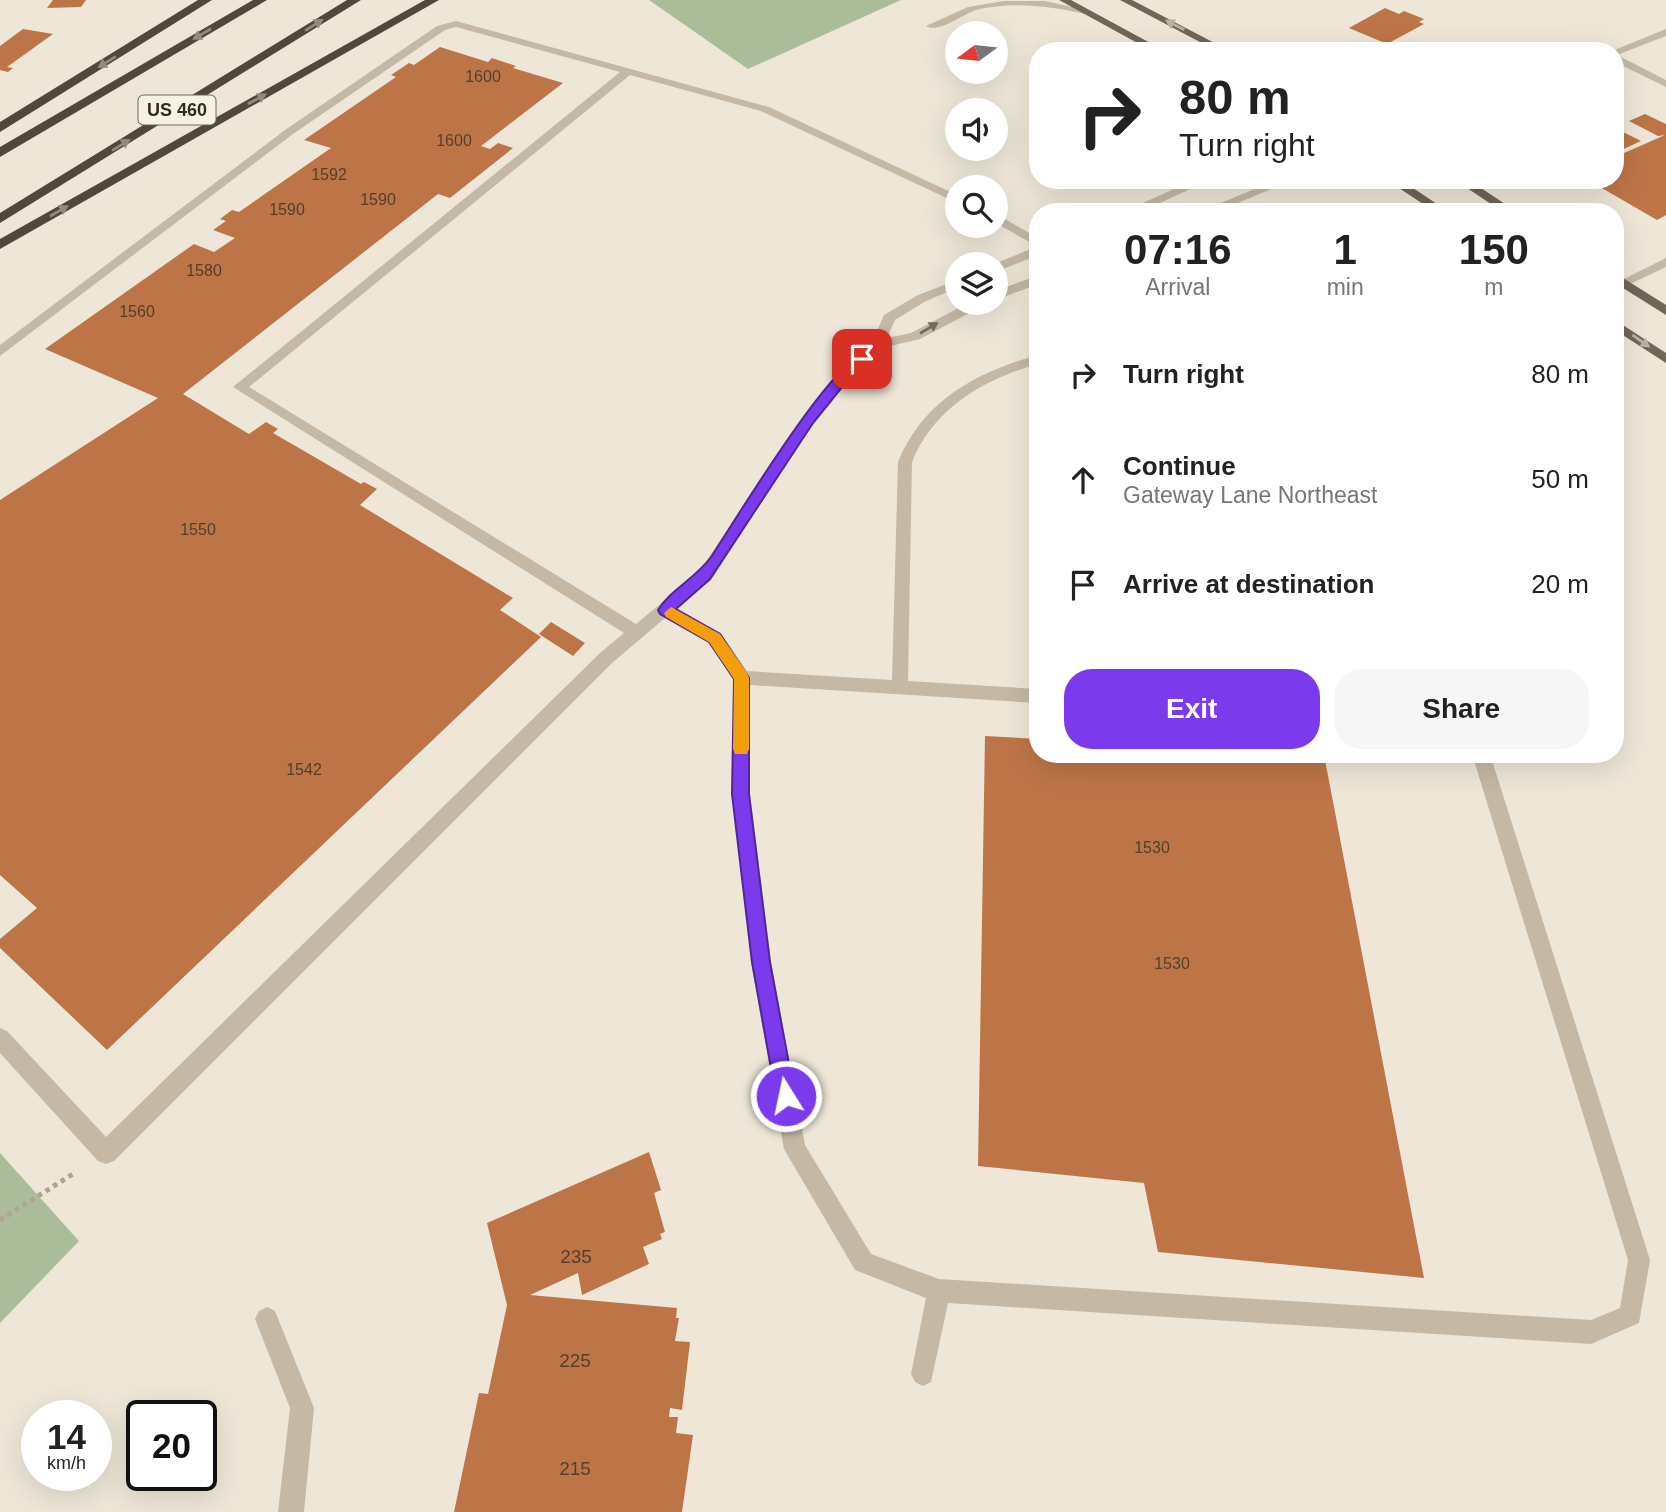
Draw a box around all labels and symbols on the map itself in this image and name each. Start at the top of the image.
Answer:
one-way arrow [305,19,324,32]
one-way arrow [1165,19,1185,30]
north arrow [945,21,1008,84]
one-way arrow [193,28,212,41]
one-way arrow [97,55,116,68]
house number: 1600 [465,68,501,85]
one-way arrow [248,93,267,105]
road number: US 460 [138,96,216,124]
house number: 1600 [436,132,472,149]
one-way arrow [111,138,130,151]
house number: 1592 [311,166,347,183]
house number: 1590 [360,191,396,208]
house number: 1590 [269,201,305,218]
one-way arrow [50,205,69,217]
house number: 1580 [186,262,222,279]
house number: 1560 [119,303,155,320]
one-way arrow [920,321,939,334]
pin [832,329,892,389]
one-way arrow [1632,334,1650,348]
house number: 1550 [180,521,216,538]
house number: 1542 [286,761,322,778]
house number: 1530 [1134,839,1170,856]
house number: 1530 [1154,955,1190,972]
position arrow [749,1059,823,1133]
house number: 235 [560,1246,592,1267]
house number: 225 [559,1350,591,1371]
speed limit sign: 20 [126,1400,217,1491]
house number: 215 [559,1458,591,1479]

